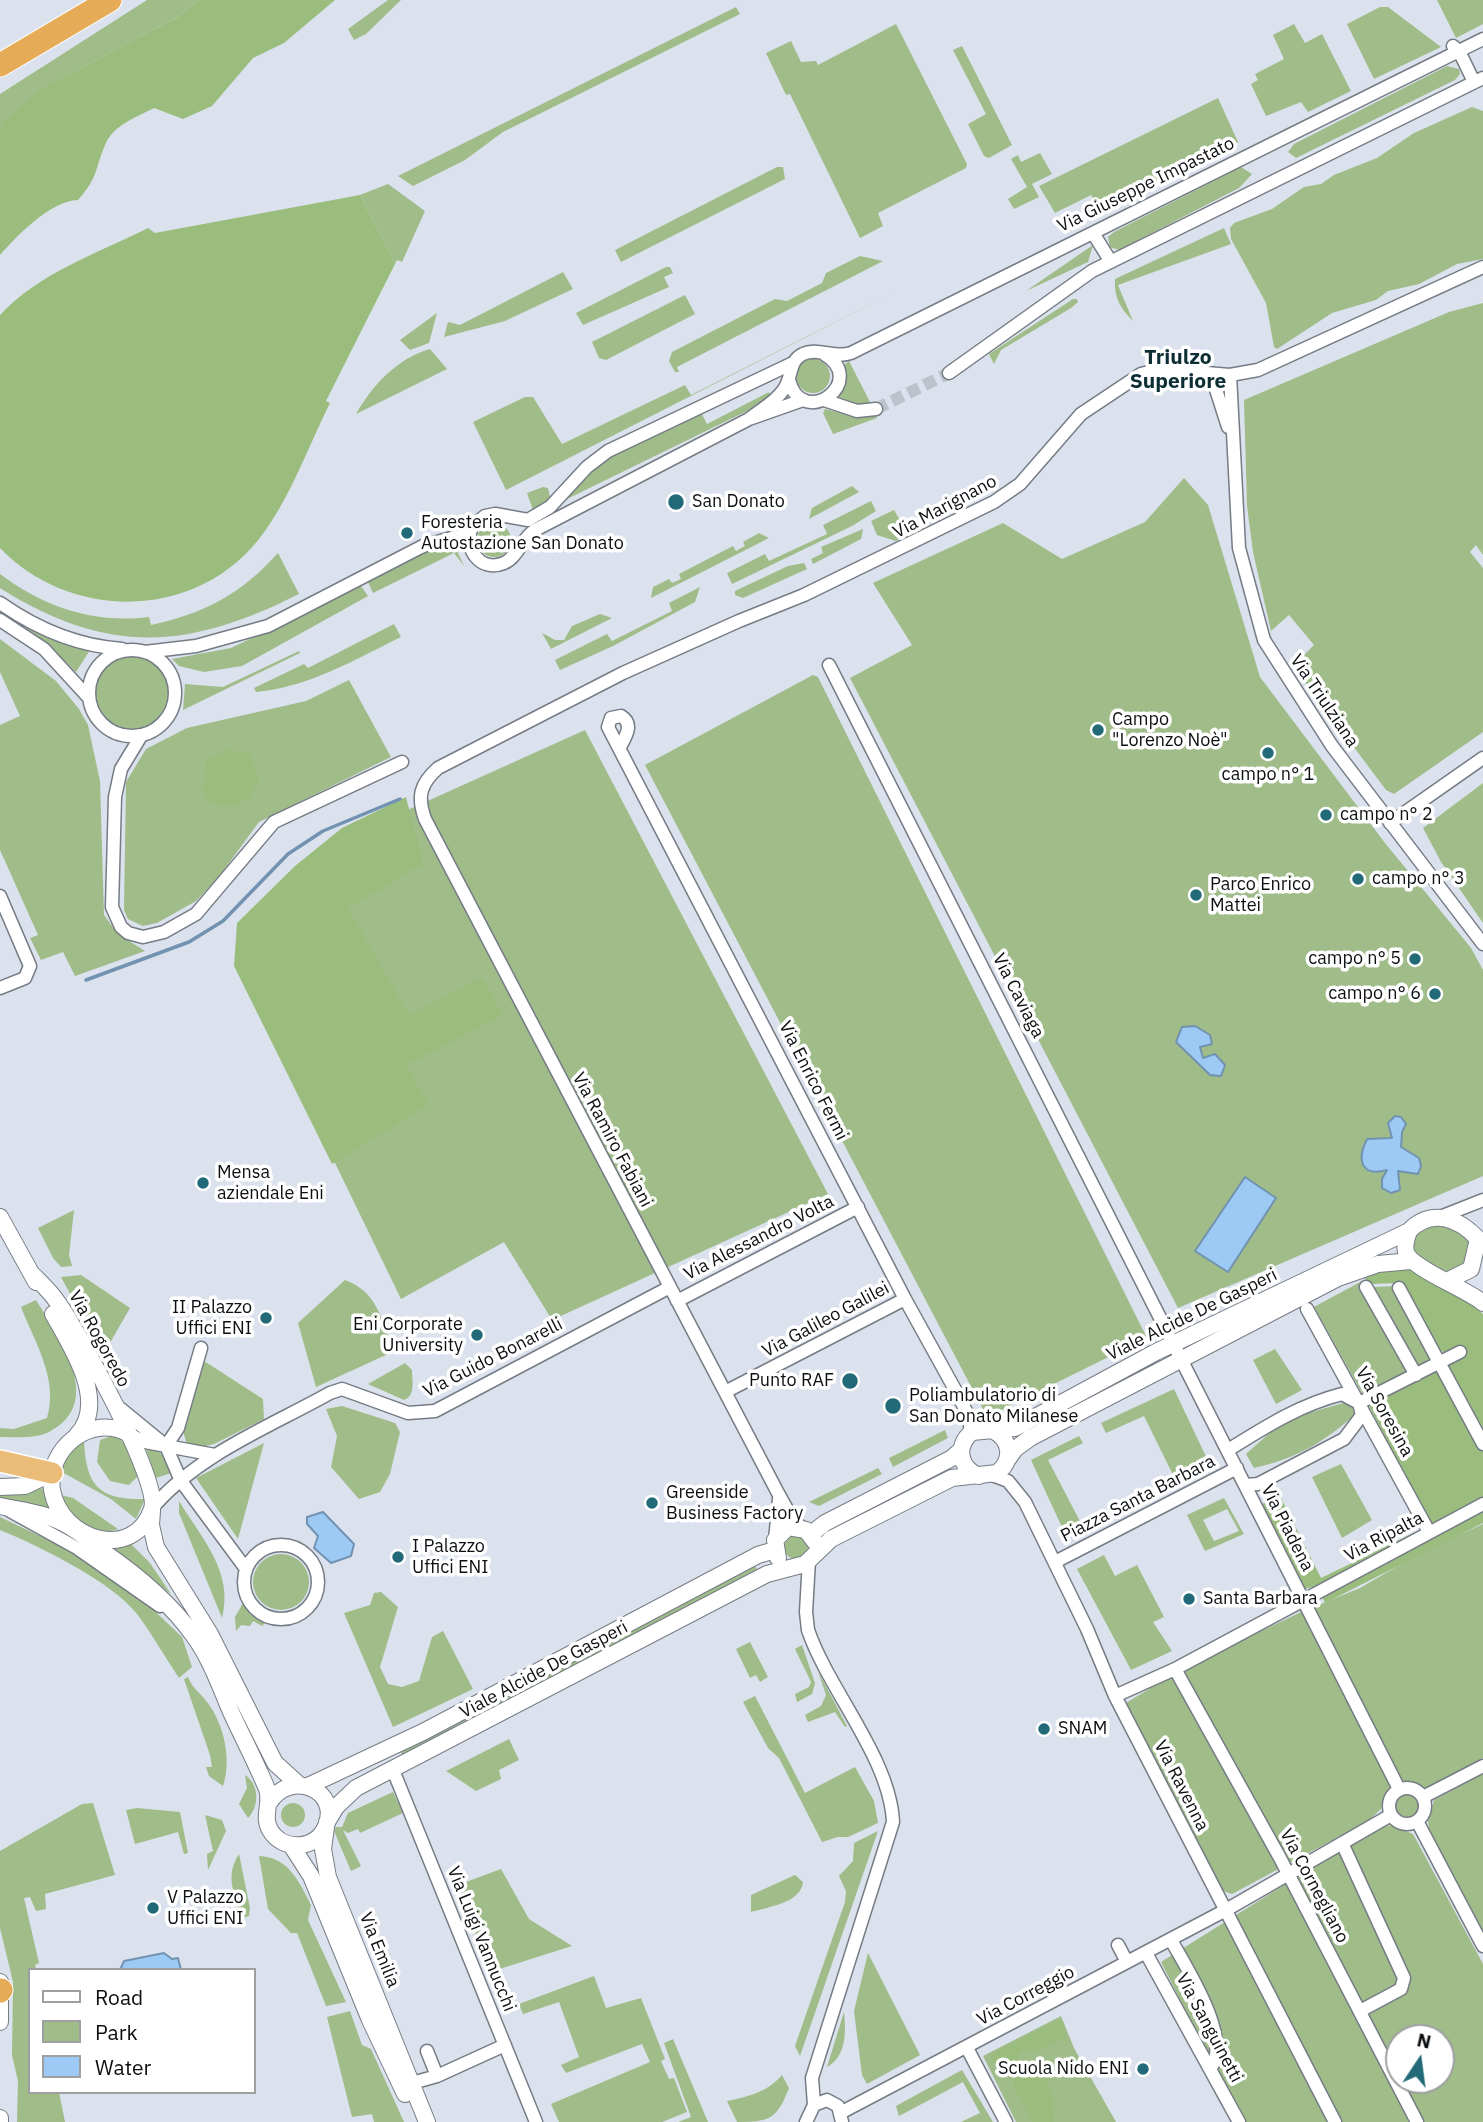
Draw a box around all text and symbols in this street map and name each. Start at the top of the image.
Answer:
street label: Via Giuseppe Impastato [1054,133,1238,237]
district label: Triulzo Superiore [1130,345,1226,395]
street label: Via Marignano [889,471,1001,543]
place label: San Donato [692,491,785,513]
marker: San Donato [666,492,686,512]
place label: Foresteria Autostazione San Donato [421,512,624,554]
marker: Foresteria Autostazione San Donato [399,525,415,541]
street label: Via Triulziana [1285,650,1363,752]
place label: Campo "Lorenzo Noè" [1112,709,1227,752]
marker: Campo "Lorenzo Noè" [1090,722,1106,738]
marker: campo n° 1 [1260,745,1276,761]
place label: campo n° 1 [1222,764,1314,786]
place label: campo n° 2 [1340,804,1433,826]
marker: campo n° 2 [1318,807,1334,823]
place label: campo n° 3 [1372,868,1465,890]
marker: campo n° 3 [1350,871,1366,887]
place label: Parco Enrico Mattei [1210,874,1311,917]
marker: Parco Enrico Mattei [1188,887,1204,903]
place label: campo n° 5 [1308,948,1401,970]
street label: Via Caviaga [987,950,1049,1042]
marker: campo n° 5 [1407,951,1423,967]
place label: campo n° 6 [1328,983,1421,1005]
marker: campo n° 6 [1427,986,1443,1002]
street label: Via Enrico Fermi [774,1018,852,1144]
street label: Via Ramiro Fabiani [567,1069,657,1211]
place label: Mensa aziendale Eni [217,1162,324,1204]
marker: Mensa aziendale Eni [195,1175,211,1191]
street label: Via Alessandro Volta [680,1191,838,1285]
street label: Viale Alcide De Gasperi [1103,1264,1281,1366]
street label: Via Galileo Galilei [759,1277,893,1363]
street label: Via Rogoredo [64,1287,134,1391]
place label: II Palazzo Uffici ENI [172,1297,252,1340]
marker: II Palazzo Uffici ENI [258,1310,274,1326]
place label: Eni Corporate University [353,1314,463,1356]
street label: Via Guido Bonarelli [420,1314,566,1402]
marker: Eni Corporate University [469,1327,485,1343]
street label: Via Soresina [1350,1363,1418,1461]
place label: Punto RAF [749,1370,834,1392]
marker: Punto RAF [840,1371,860,1391]
place label: Poliambulatorio di San Donato Milanese [909,1385,1078,1428]
marker: Poliambulatorio di San Donato Milanese [883,1396,903,1416]
street label: Piazza Santa Barbara [1057,1451,1219,1547]
street label: Via Piadena [1256,1481,1318,1575]
place label: Greenside Business Factory [666,1482,803,1524]
marker: Greenside Business Factory [644,1495,660,1511]
street label: Via Ripalta [1341,1507,1427,1567]
place label: I Palazzo Uffici ENI [412,1536,488,1578]
marker: I Palazzo Uffici ENI [390,1549,406,1565]
place label: Santa Barbara [1203,1588,1318,1610]
marker: Santa Barbara [1181,1591,1197,1607]
street label: Viale Alcide De Gasperi [456,1617,632,1723]
place label: SNAM [1058,1718,1107,1740]
marker: SNAM [1036,1721,1052,1737]
street label: Via Ravenna [1149,1737,1213,1835]
street label: Via Cornegliano [1275,1825,1353,1947]
street label: Via Luigi Vannucchi [442,1863,520,2015]
place label: V Palazzo Uffici ENI [167,1887,244,1930]
marker: V Palazzo Uffici ENI [145,1900,161,1916]
street label: Via Emilia [354,1909,404,1991]
street label: Via Correggio [974,1961,1078,2031]
legend [28,1968,256,2094]
street label: Via Sanguinetti [1171,1970,1247,2086]
text: Road [95,1983,143,2011]
text: Park [95,2018,138,2046]
north arrow [1385,2024,1455,2094]
text: N [1415,2027,1434,2054]
text: Water [95,2053,151,2081]
place label: Scuola Nido ENI [998,2058,1129,2080]
marker: Scuola Nido ENI [1135,2061,1151,2077]

